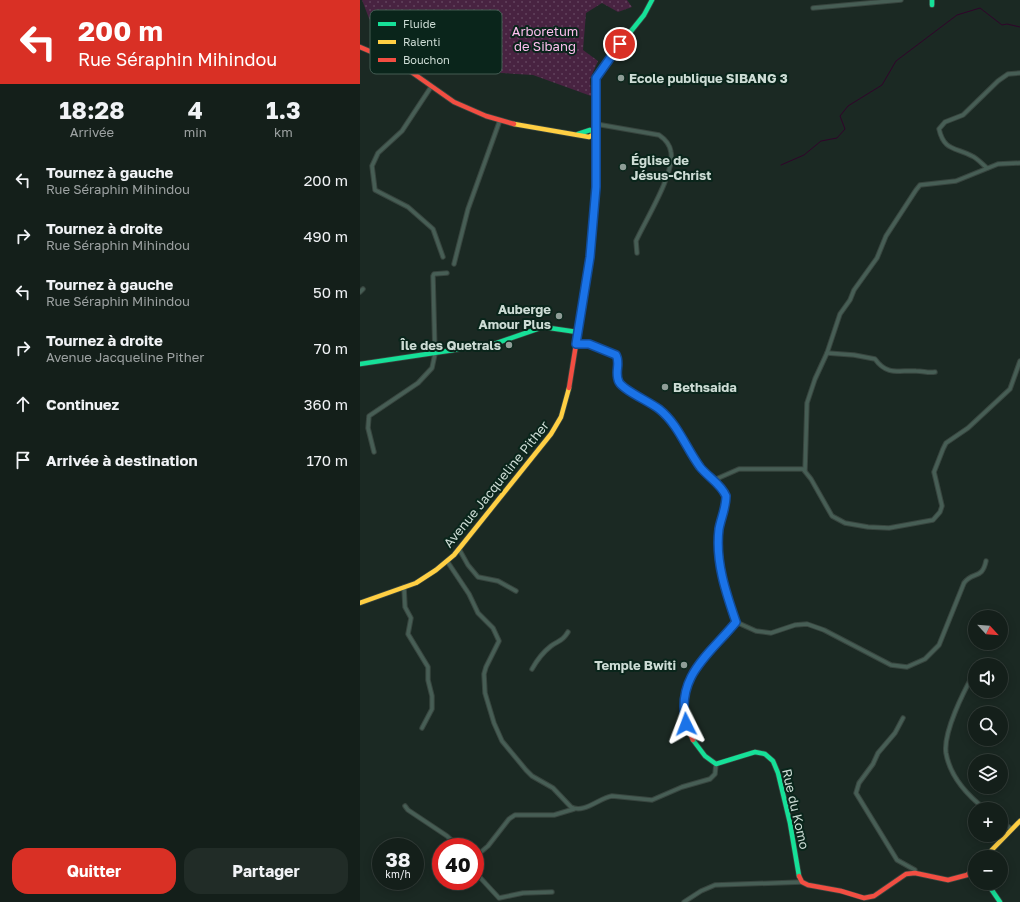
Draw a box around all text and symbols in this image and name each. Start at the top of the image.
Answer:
legend [370,10,502,74]
text: 200 m [78,14,163,47]
icon: left [12,16,64,68]
text: Fluide [403,17,436,30]
park label: Arboretum de Sibang [512,23,578,54]
pin [603,27,637,61]
icon: arrive [609,33,631,55]
text: Ralenti [403,35,440,48]
text: Rue Séraphin Mihindou [78,48,277,70]
text: Bouchon [403,53,450,66]
place label: Ecole publique SIBANG 3 [629,70,788,86]
marker: Ecole publique SIBANG 3 [616,73,626,83]
text: 18:28 [59,95,125,124]
text: 4 [188,95,203,124]
text: 1.3 [266,95,301,124]
text: Arrivée [70,124,114,140]
text: min [184,124,207,140]
text: km [274,124,293,140]
place label: Église de Jésus-Christ [631,152,711,183]
marker: Église de Jésus-Christ [618,162,628,172]
text: Tournez à gauche [46,163,173,181]
icon: left [12,169,34,191]
text: 200 m [304,171,348,189]
text: Rue Séraphin Mihindou [46,181,190,197]
text: Tournez à droite [46,219,163,237]
icon: right [12,225,34,247]
text: 490 m [303,227,348,245]
text: Rue Séraphin Mihindou [46,237,190,253]
text: Tournez à gauche [46,275,173,293]
icon: left [12,281,34,303]
text: 50 m [313,283,348,301]
text: Rue Séraphin Mihindou [46,293,190,309]
place label: Auberge Amour Plus [478,301,551,332]
marker: Auberge Amour Plus [554,311,564,321]
text: Tournez à droite [46,331,163,349]
icon: right [12,337,34,359]
place label: Île des Quetrals [400,337,501,353]
text: 70 m [314,339,348,357]
marker: Île des Quetrals [504,340,514,350]
text: Avenue Jacqueline Pither [46,349,204,365]
place label: Bethsaida [673,379,737,395]
marker: Bethsaida [660,382,670,392]
icon: ahead [12,393,34,415]
text: Continuez [46,395,119,413]
text: 360 m [304,395,348,413]
street label: Avenue Jacqueline Pither [440,417,552,551]
icon: arrive [12,449,34,471]
text: Arrivée à destination [46,451,198,469]
text: 170 m [306,451,348,469]
north arrow [968,610,1008,650]
map controls [968,610,1008,890]
place label: Temple Bwiti [594,657,676,673]
button: sound [968,658,1008,698]
marker: Temple Bwiti [679,660,689,670]
position arrow [665,703,707,745]
button: search [968,706,1008,746]
button: layers [968,754,1008,794]
street label: Rue du Komo [779,767,813,851]
button: + [968,802,1008,842]
speed limit sign: 40 [432,838,484,890]
text: 38 [385,847,410,871]
button: Quitter [12,848,176,894]
button: Partager [184,848,348,894]
button: − [968,850,1008,890]
text: km/h [385,868,411,880]

